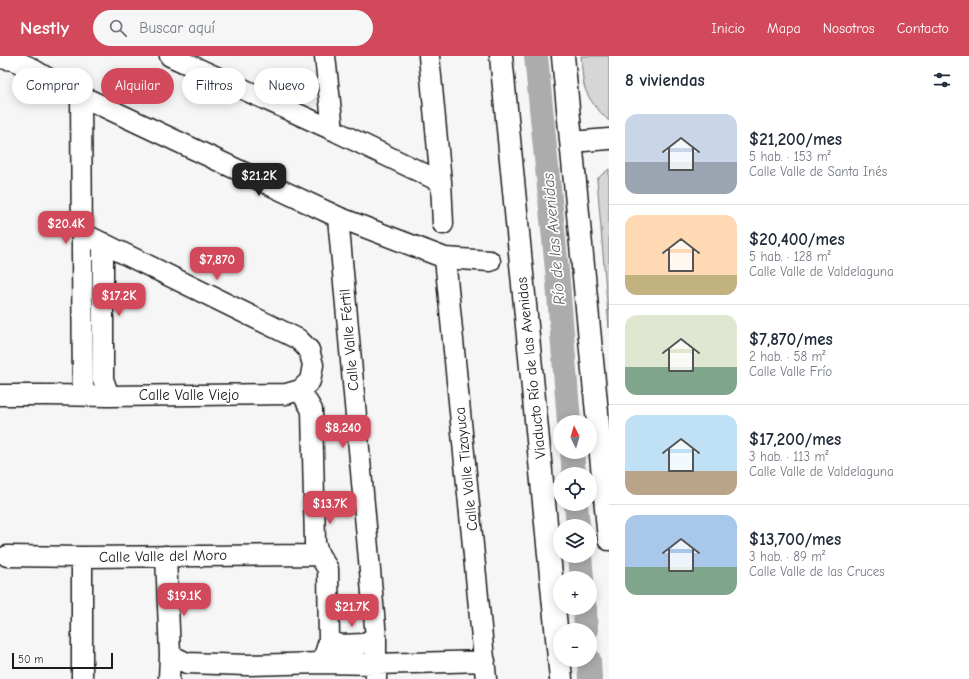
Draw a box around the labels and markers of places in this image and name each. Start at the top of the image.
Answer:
pin: $21.2K [226,163,292,197]
pin: $20.4K [33,211,99,245]
pin: $7,870 [184,247,250,281]
pin: $17.2K [86,283,152,317]
pin: $8,240 [310,415,376,449]
pin: $13.7K [297,491,363,525]
pin: $19.1K [151,583,217,617]
pin: $21.7K [319,594,385,628]

